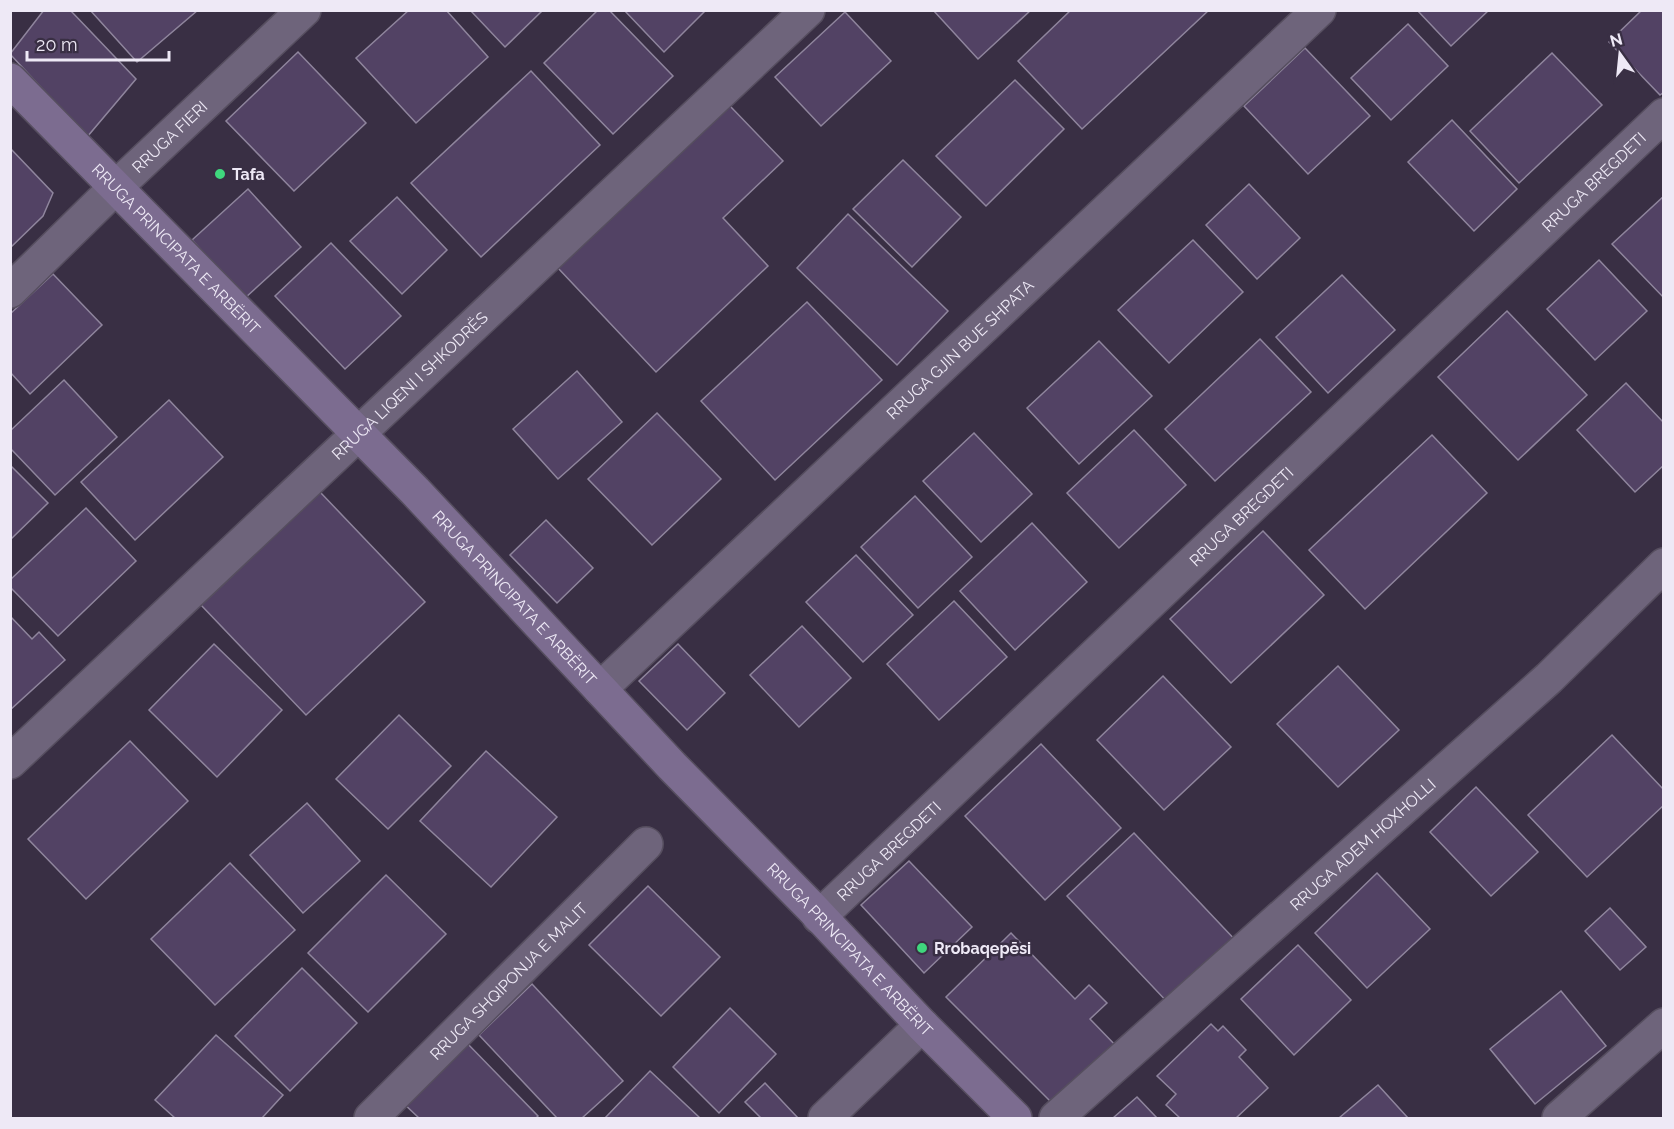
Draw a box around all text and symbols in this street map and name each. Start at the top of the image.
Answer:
scale bar [27,24,170,62]
north arrow [1590,24,1650,84]
text: N [1608,29,1625,51]
text: 20 m [36,34,78,55]
street label: RRUGA FIERI [128,97,212,177]
street label: RRUGA BREGDETI [1538,128,1650,236]
street label: RRUGA PRINCIPATA E ARBËRIT [88,160,264,339]
place label: Tafa [232,165,265,184]
marker: Tafa [213,167,227,181]
street label: RRUGA GJIN BUE SHPATA [883,276,1038,423]
street label: RRUGA LIQENI I SHKODRËS [328,308,492,464]
street label: RRUGA BREGDETI [1186,463,1297,570]
street label: RRUGA PRINCIPATA E ARBËRIT [428,507,601,689]
street label: RRUGA ADEM HOXHOLLI [1286,775,1440,915]
street label: RRUGA BREGDETI [833,798,945,905]
street label: RRUGA PRINCIPATA E ARBËRIT [763,859,937,1040]
street label: RRUGA SHQIPONJA E MALIT [426,899,592,1064]
place label: Rrobaqepēsi [934,939,1031,958]
marker: Rrobaqepēsi [915,941,929,955]

